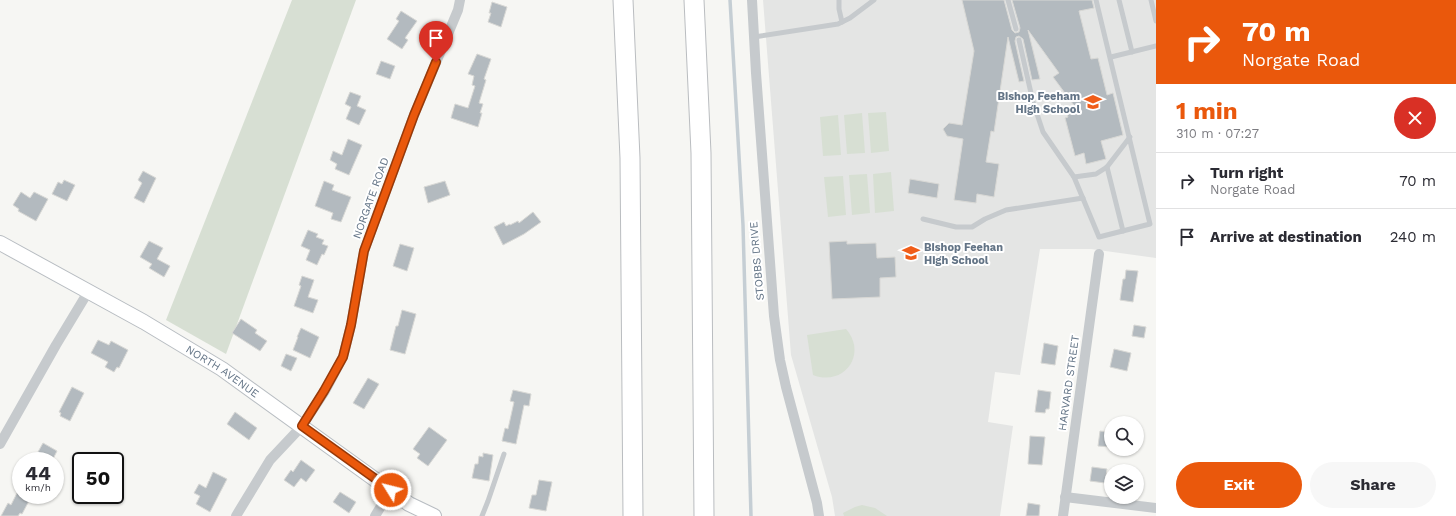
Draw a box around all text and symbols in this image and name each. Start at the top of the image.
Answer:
text: 70 m [1242,15,1311,48]
icon: right [1176,16,1228,68]
pin [419,21,453,62]
icon: arrive [425,27,447,49]
text: Norgate Road [1242,49,1360,70]
place label: Bishop Feeham High School [997,90,1080,116]
school or university icon: Bishop Feeham High School [1083,92,1103,112]
text: 1 min [1176,97,1238,125]
button: close [1394,97,1436,139]
text: 310 m · 07:27 [1176,126,1259,141]
street label: NORGATE ROAD [350,155,392,240]
text: Turn right [1210,164,1283,182]
icon: right [1176,170,1198,192]
text: 70 m [1399,172,1436,190]
text: Norgate Road [1210,182,1295,197]
street label: STOBBS DRIVE [747,221,767,301]
icon: arrive [1176,226,1198,248]
text: Arrive at destination [1210,228,1362,246]
text: 240 m [1390,228,1436,246]
place label: Bishop Feehan High School [924,241,1003,267]
school or university icon: Bishop Feehan High School [901,243,921,263]
street label: HARVARD STREET [1056,334,1082,432]
street label: NORTH AVENUE [184,342,262,400]
map controls [1104,416,1144,504]
button: search [1104,416,1144,456]
speed limit sign: 50 [72,452,124,504]
text: 44 [25,461,51,485]
button: Exit [1176,462,1302,508]
button: Share [1310,462,1436,508]
button: layers [1104,464,1144,504]
position arrow [370,469,412,511]
text: km/h [25,482,51,493]

